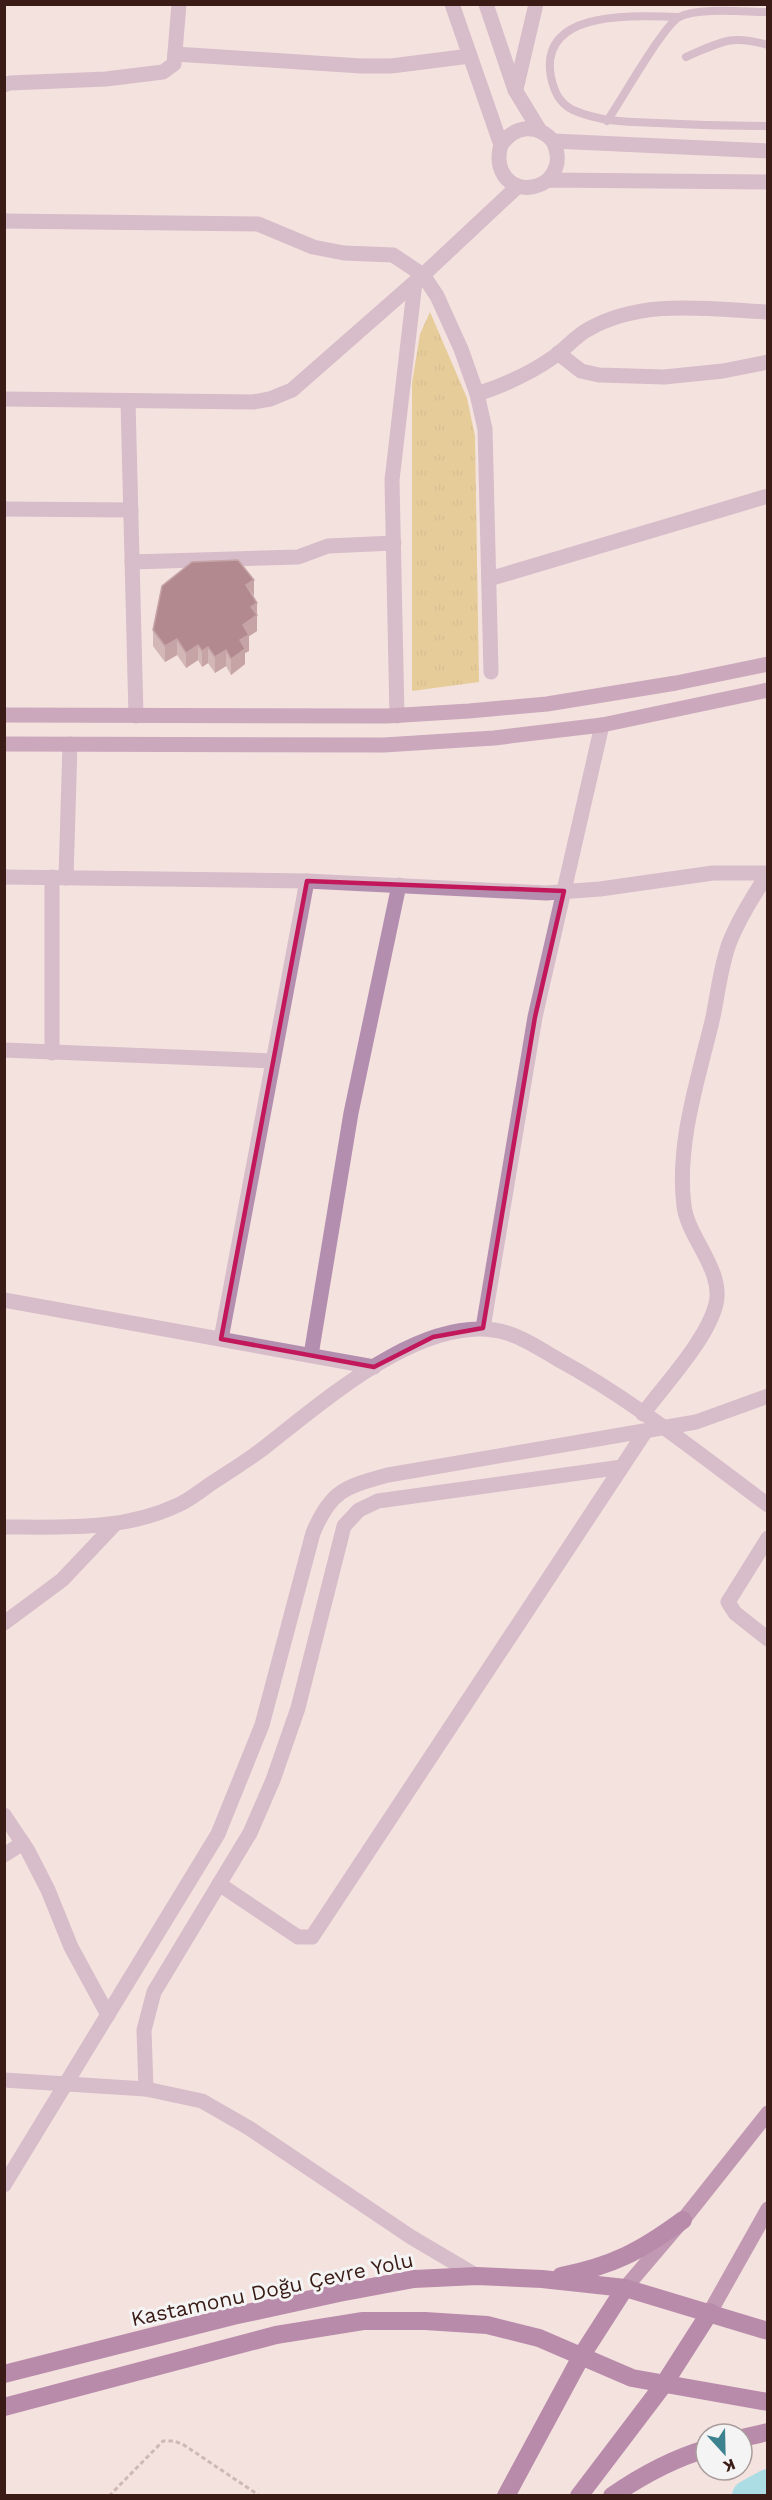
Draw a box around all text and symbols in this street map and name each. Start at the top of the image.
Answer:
street label: Kastamonu Doğu Çevre Yolu [128,2247,416,2331]
north arrow [694,2422,754,2482]
text: K [721,2455,738,2476]

